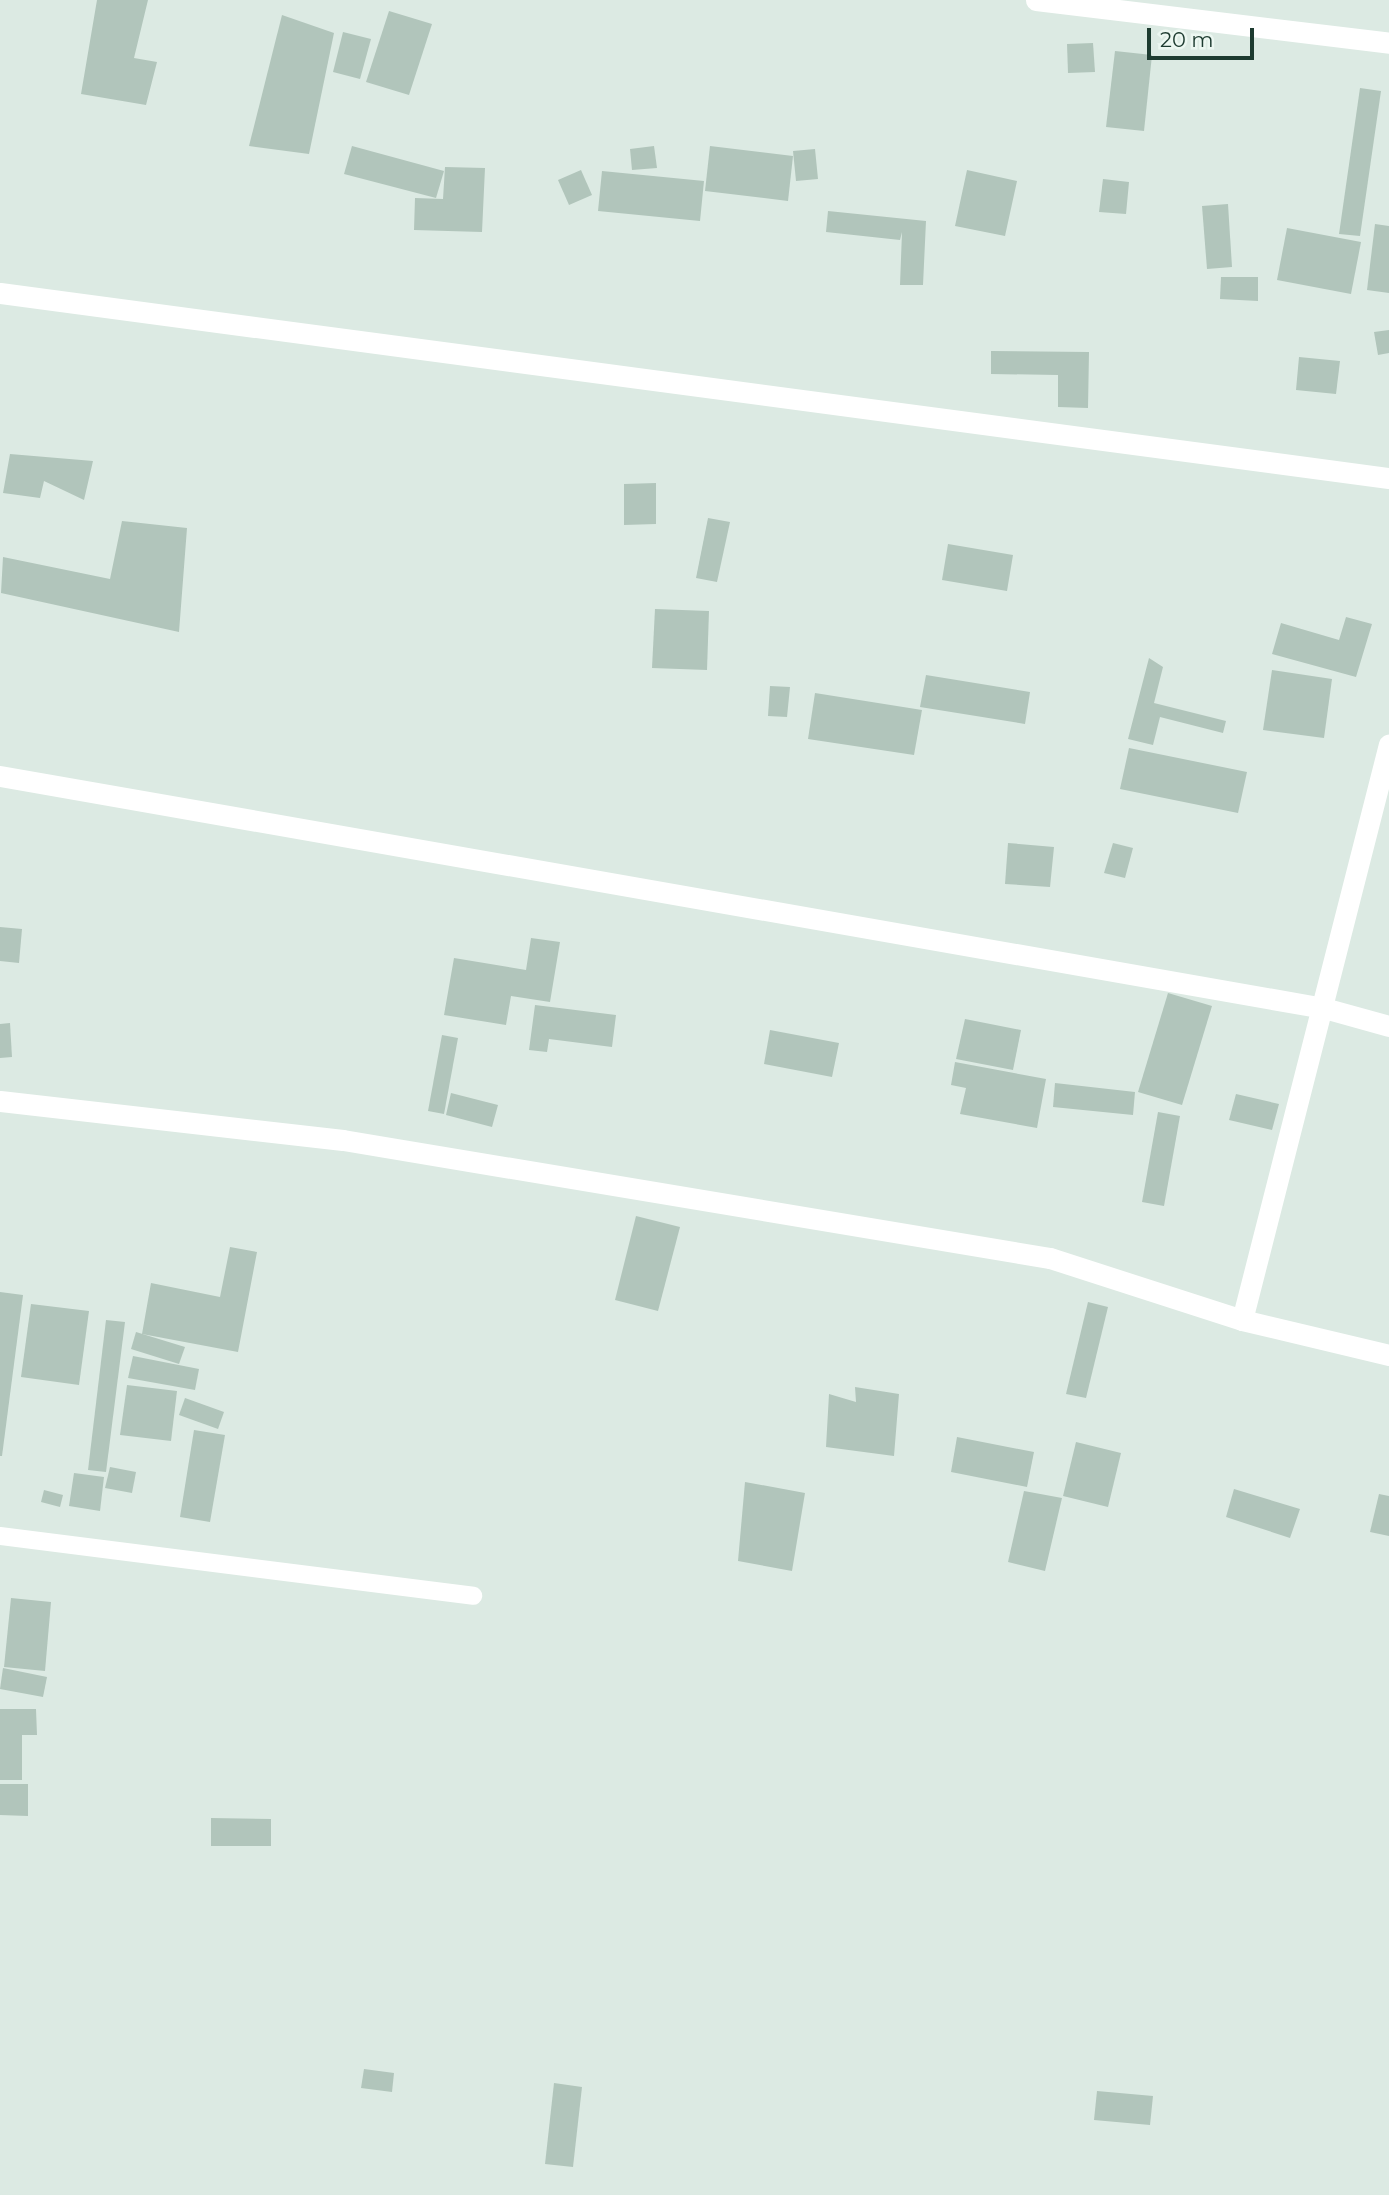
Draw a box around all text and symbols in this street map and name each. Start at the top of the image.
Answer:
scale bar [1151,14,1258,58]
text: 20 m [1160,27,1214,52]

